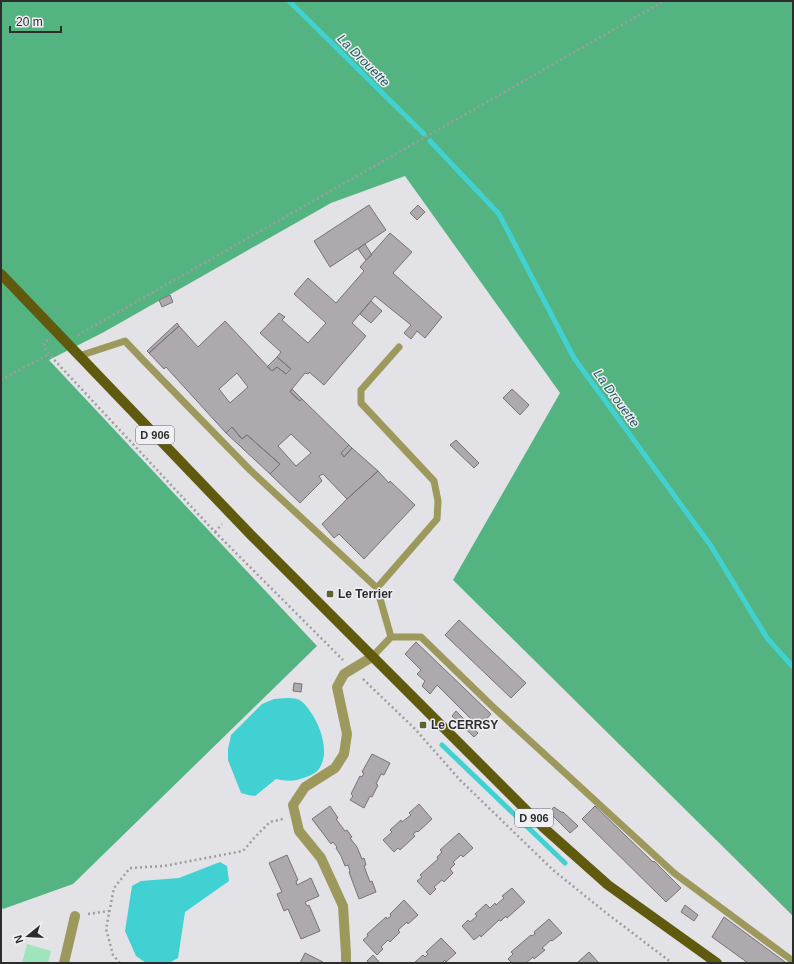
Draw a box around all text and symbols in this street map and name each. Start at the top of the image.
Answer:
scale bar [10,8,61,34]
text: 20 m [16,15,43,29]
water label: La Drouette [334,31,393,90]
water label: La Drouette [591,366,643,430]
road number: D 906 [136,426,174,444]
place label: Le Terrier [338,587,393,601]
marker: Le Terrier [325,589,335,599]
place label: Le CERRSY [431,718,498,732]
marker: Le CERRSY [418,720,428,730]
road number: D 906 [515,809,553,827]
north arrow [8,916,48,956]
text: N [12,933,25,945]

